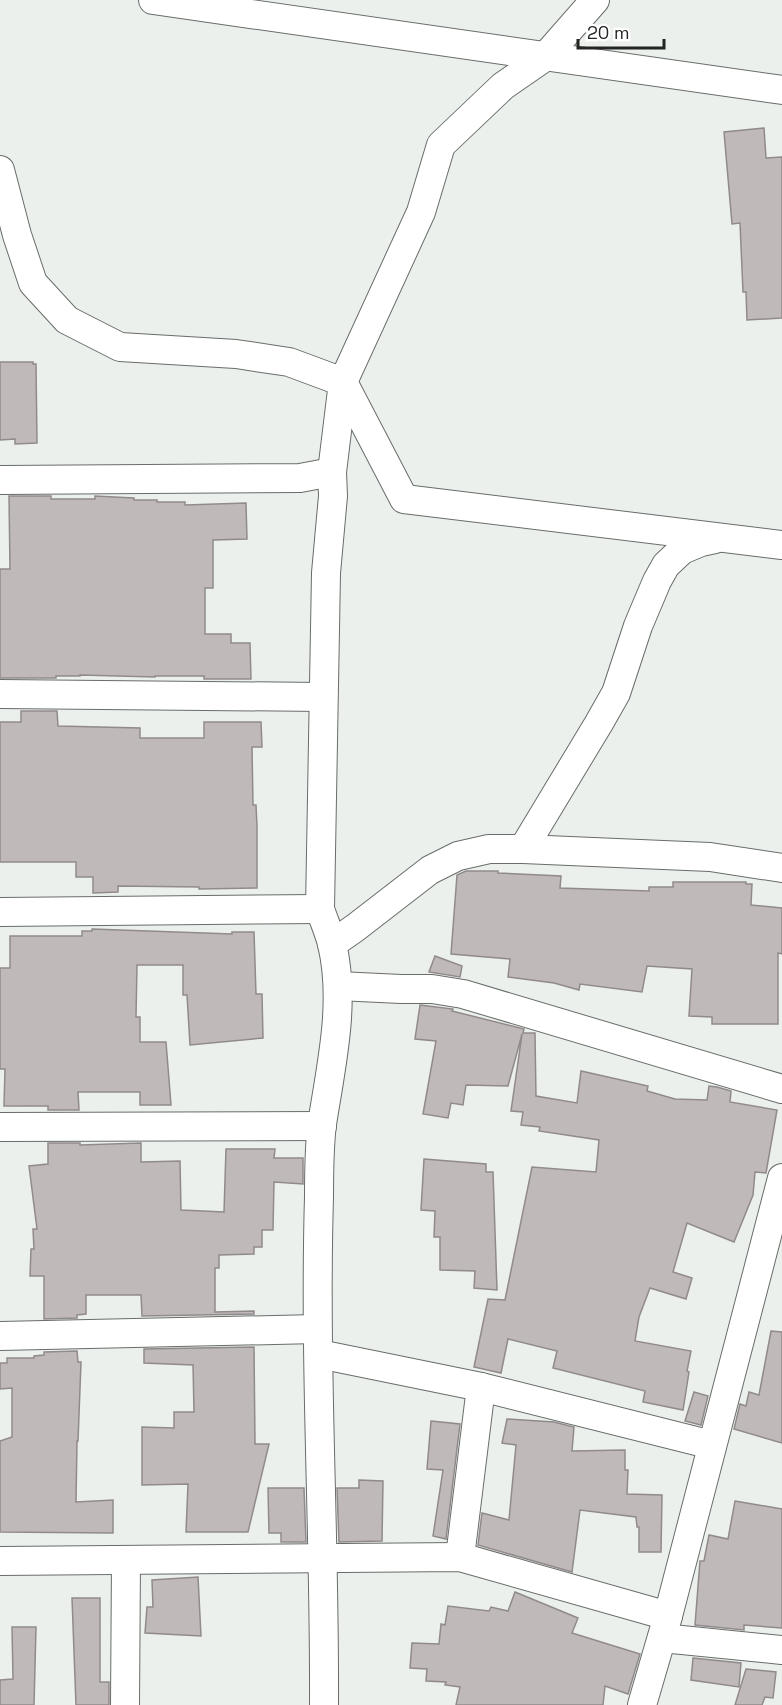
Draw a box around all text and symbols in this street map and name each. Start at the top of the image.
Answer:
scale bar [578,12,664,50]
text: 20 m [587,21,630,44]

